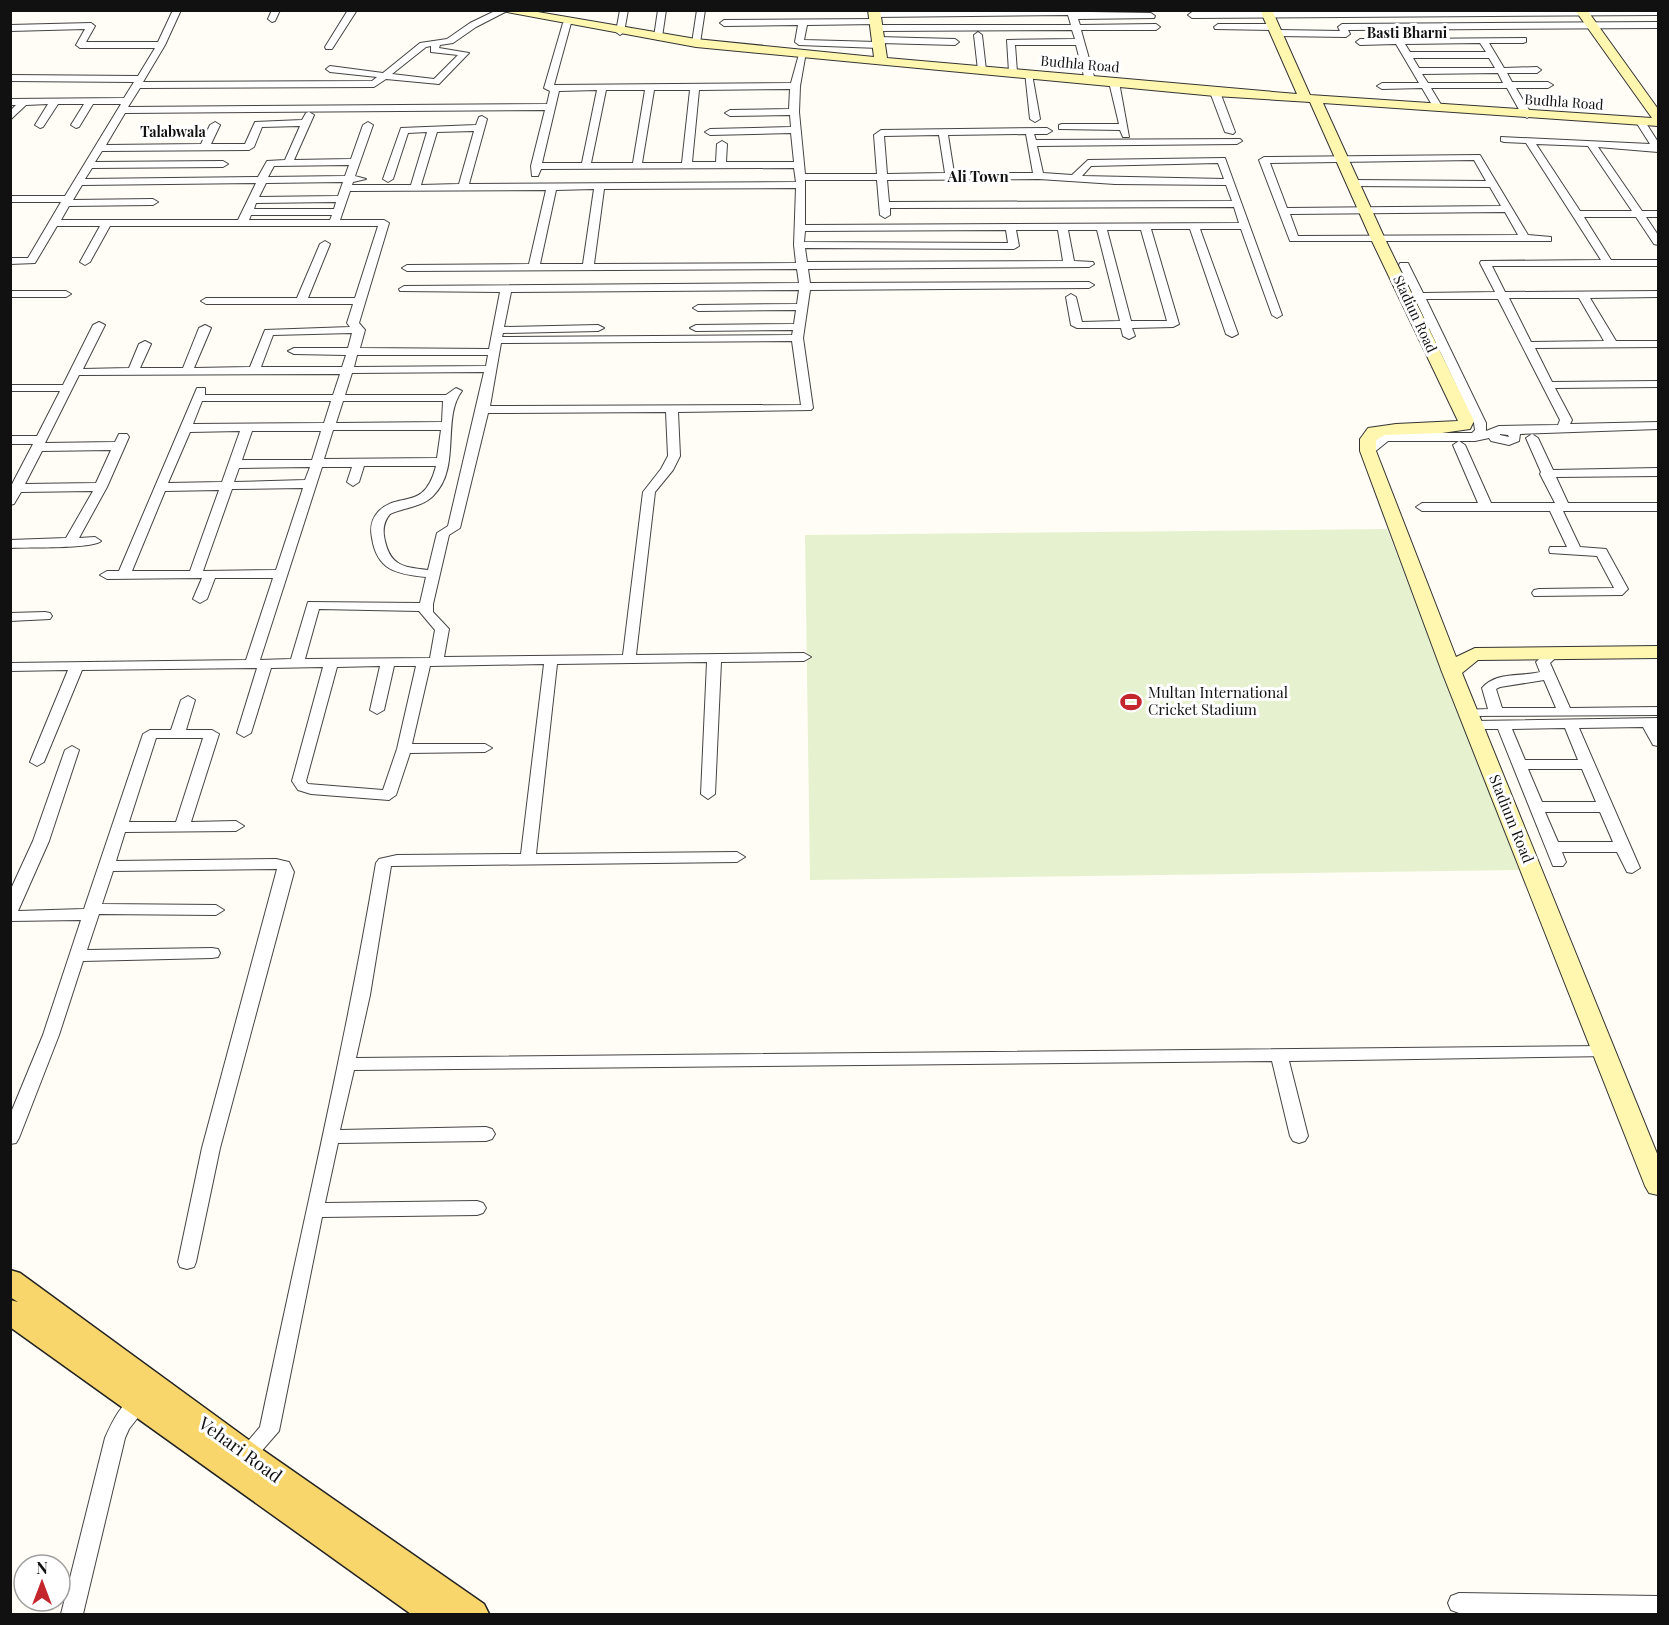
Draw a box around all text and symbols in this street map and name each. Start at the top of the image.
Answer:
district label: Basti Bharni [1367,23,1448,42]
street label: Budhla Road [1040,51,1120,76]
street label: Budhla Road [1524,89,1604,114]
district label: Talabwala [140,122,207,141]
district label: Ali Town [946,166,1009,186]
street label: Stadiun Road [1389,272,1442,356]
place label: Multan International Cricket Stadium [1148,682,1288,719]
sports icon: Multan International Cricket Stadium [1119,690,1143,714]
street label: Stadium Road [1485,771,1539,866]
street label: Vehari Road [193,1410,288,1488]
north arrow [12,1553,72,1613]
text: N [36,1557,48,1578]

